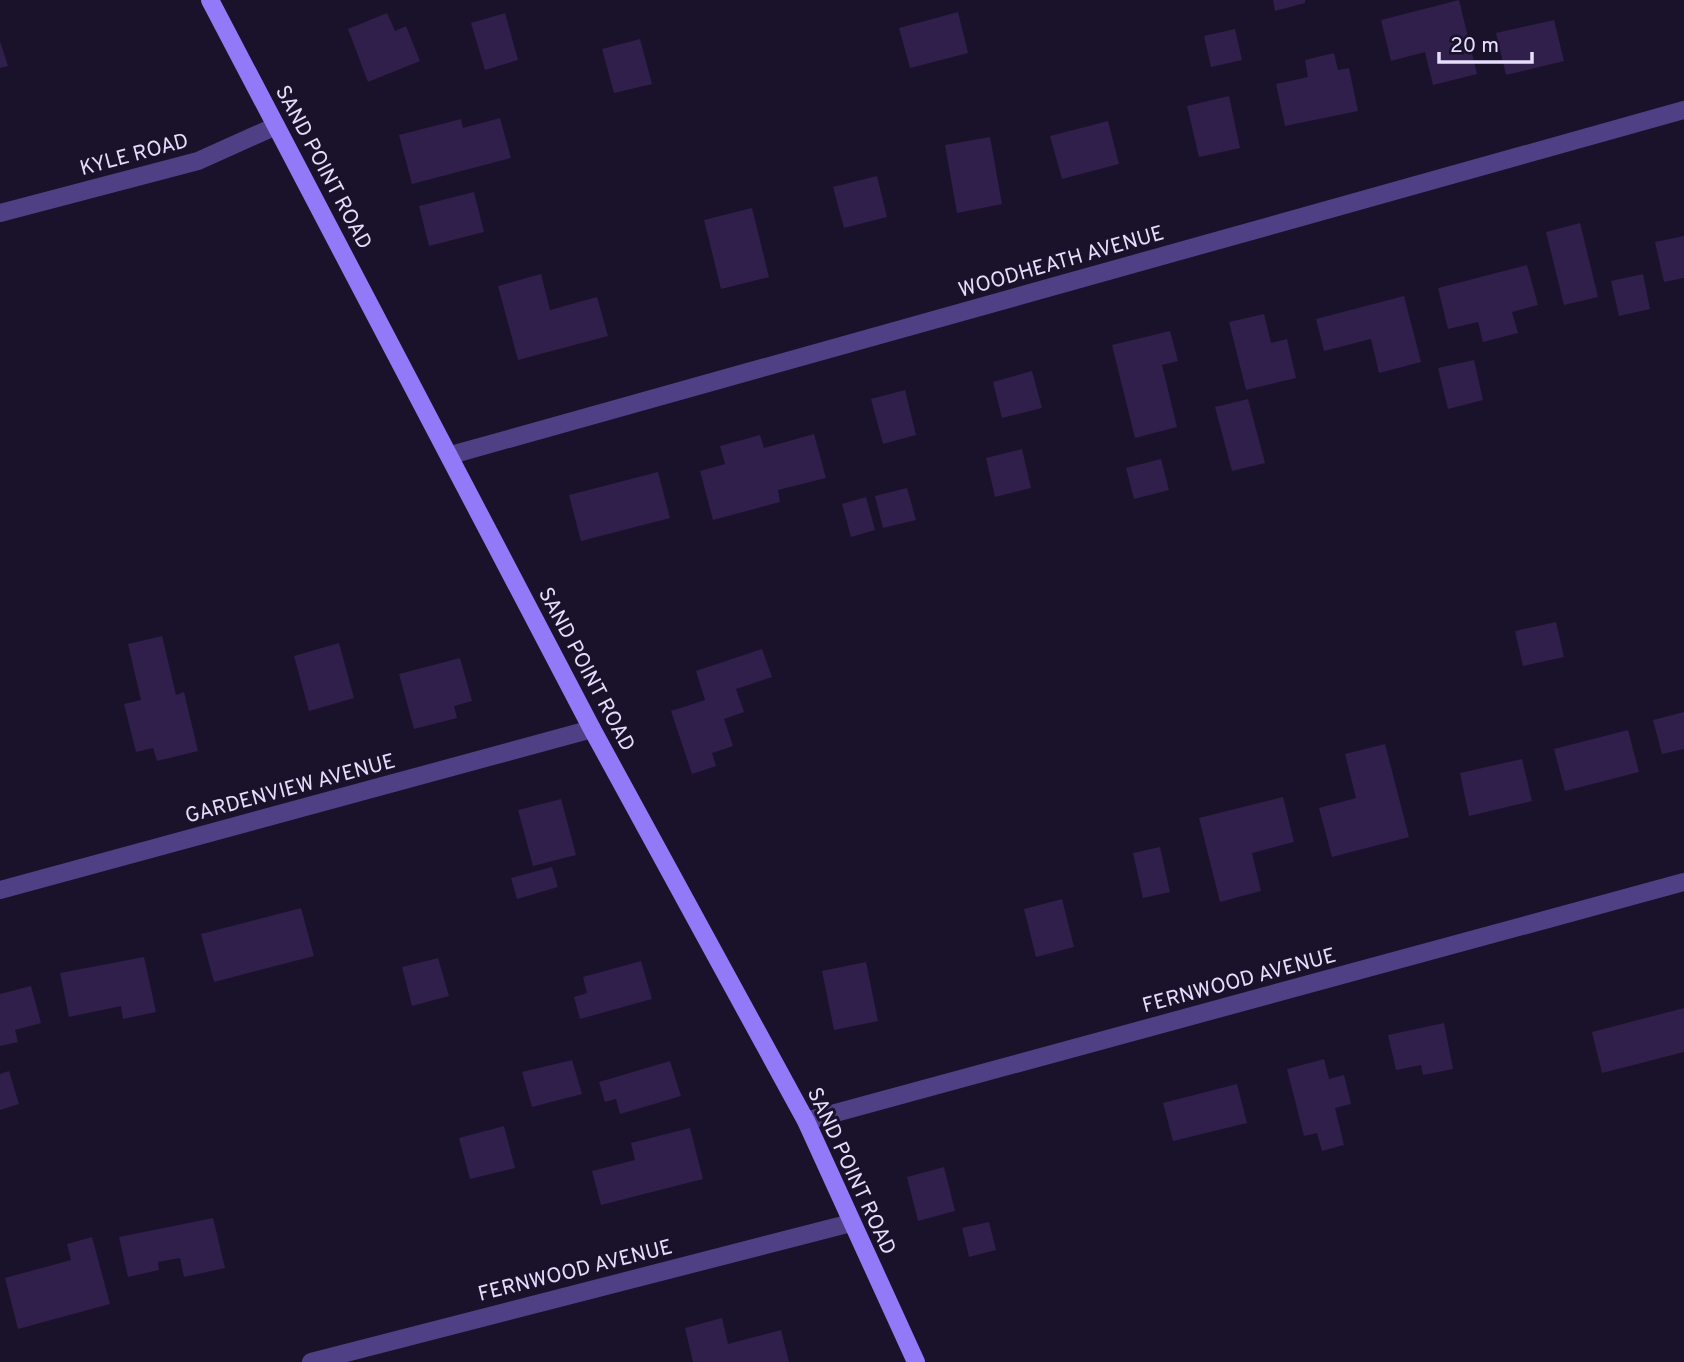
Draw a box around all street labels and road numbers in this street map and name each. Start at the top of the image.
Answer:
street label: SAND POINT ROAD [268,81,377,254]
street label: KYLE ROAD [77,128,192,183]
street label: WOODHEATH AVENUE [956,220,1167,305]
street label: SAND POINT ROAD [531,583,640,756]
street label: GARDENVIEW AVENUE [182,748,398,831]
street label: FERNWOOD AVENUE [1140,943,1339,1020]
street label: SAND POINT ROAD [800,1084,901,1260]
street label: FERNWOOD AVENUE [475,1234,675,1309]

